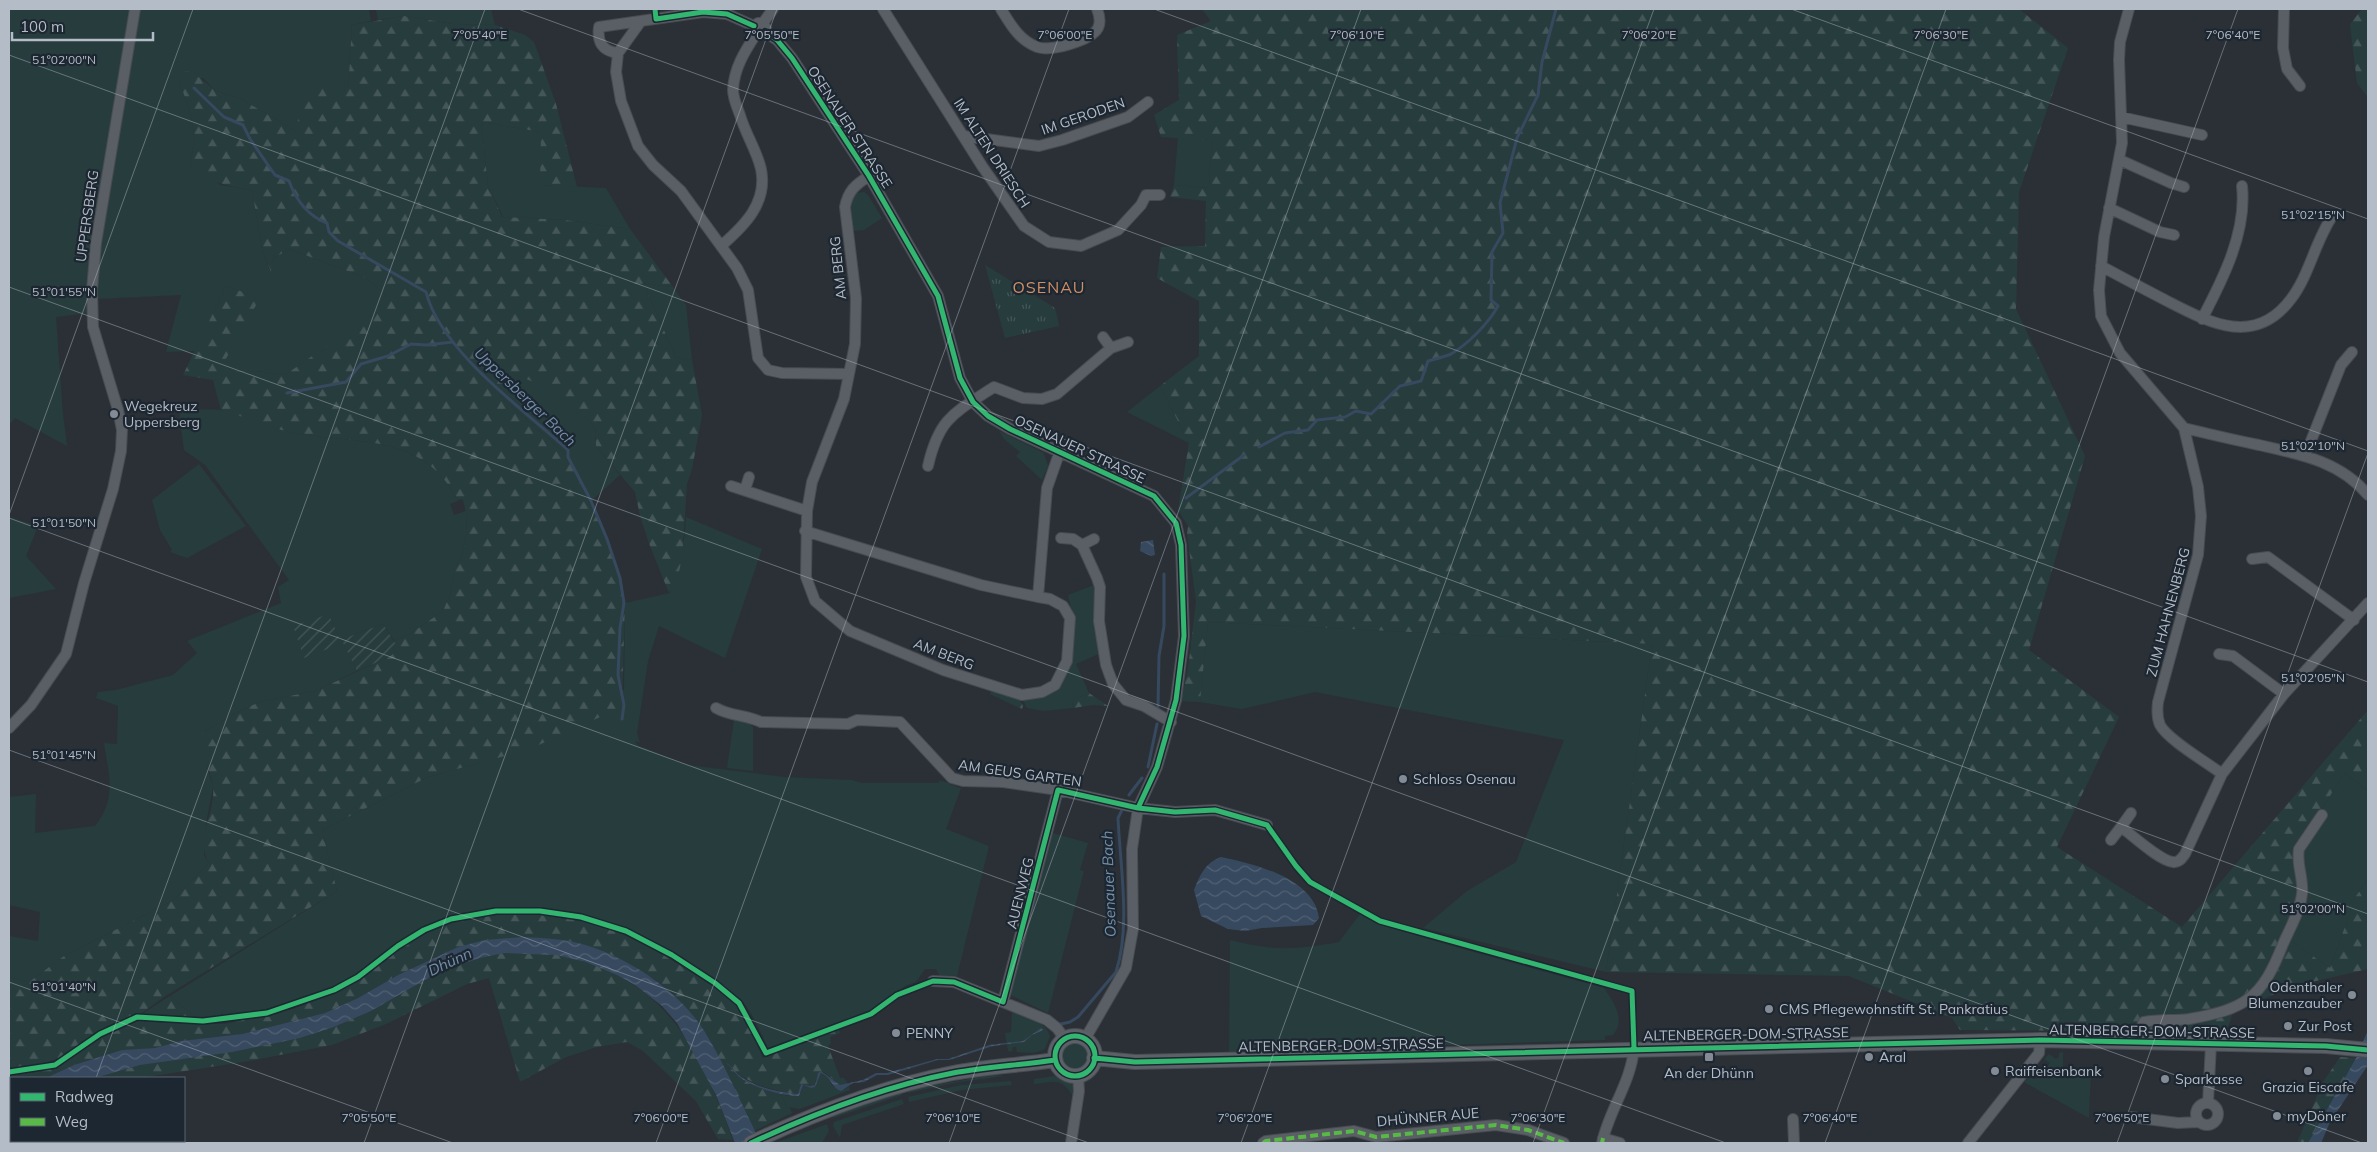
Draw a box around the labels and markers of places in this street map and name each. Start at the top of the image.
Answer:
place label: Wegekreuz Uppersberg [124,397,200,431]
marker: Wegekreuz Uppersberg [108,408,120,420]
place label: Schloss Osenau [1413,770,1516,788]
marker: Schloss Osenau [1397,773,1409,785]
place label: Odenthaler Blumenzauber [2248,978,2343,1012]
marker: Odenthaler Blumenzauber [2346,989,2358,1001]
place label: CMS Pflegewohnstift St. Pankratius [1779,1000,2008,1018]
marker: CMS Pflegewohnstift St. Pankratius [1763,1003,1775,1015]
place label: Zur Post [2298,1017,2352,1035]
marker: Zur Post [2282,1020,2294,1032]
place label: PENNY [906,1024,953,1042]
marker: PENNY [890,1027,902,1039]
place label: Aral [1879,1048,1906,1066]
marker: An der Dhünn [1703,1051,1715,1063]
marker: Aral [1863,1051,1875,1063]
place label: Raiffeisenbank [2005,1062,2102,1080]
place label: An der Dhünn [1664,1064,1754,1082]
marker: Raiffeisenbank [1989,1065,2001,1077]
marker: Grazia Eiscafe [2302,1065,2314,1077]
place label: Sparkasse [2175,1070,2243,1088]
marker: Sparkasse [2159,1073,2171,1085]
place label: Grazia Eiscafe [2262,1078,2354,1096]
place label: myDöner [2287,1107,2347,1125]
marker: myDöner [2271,1110,2283,1122]

